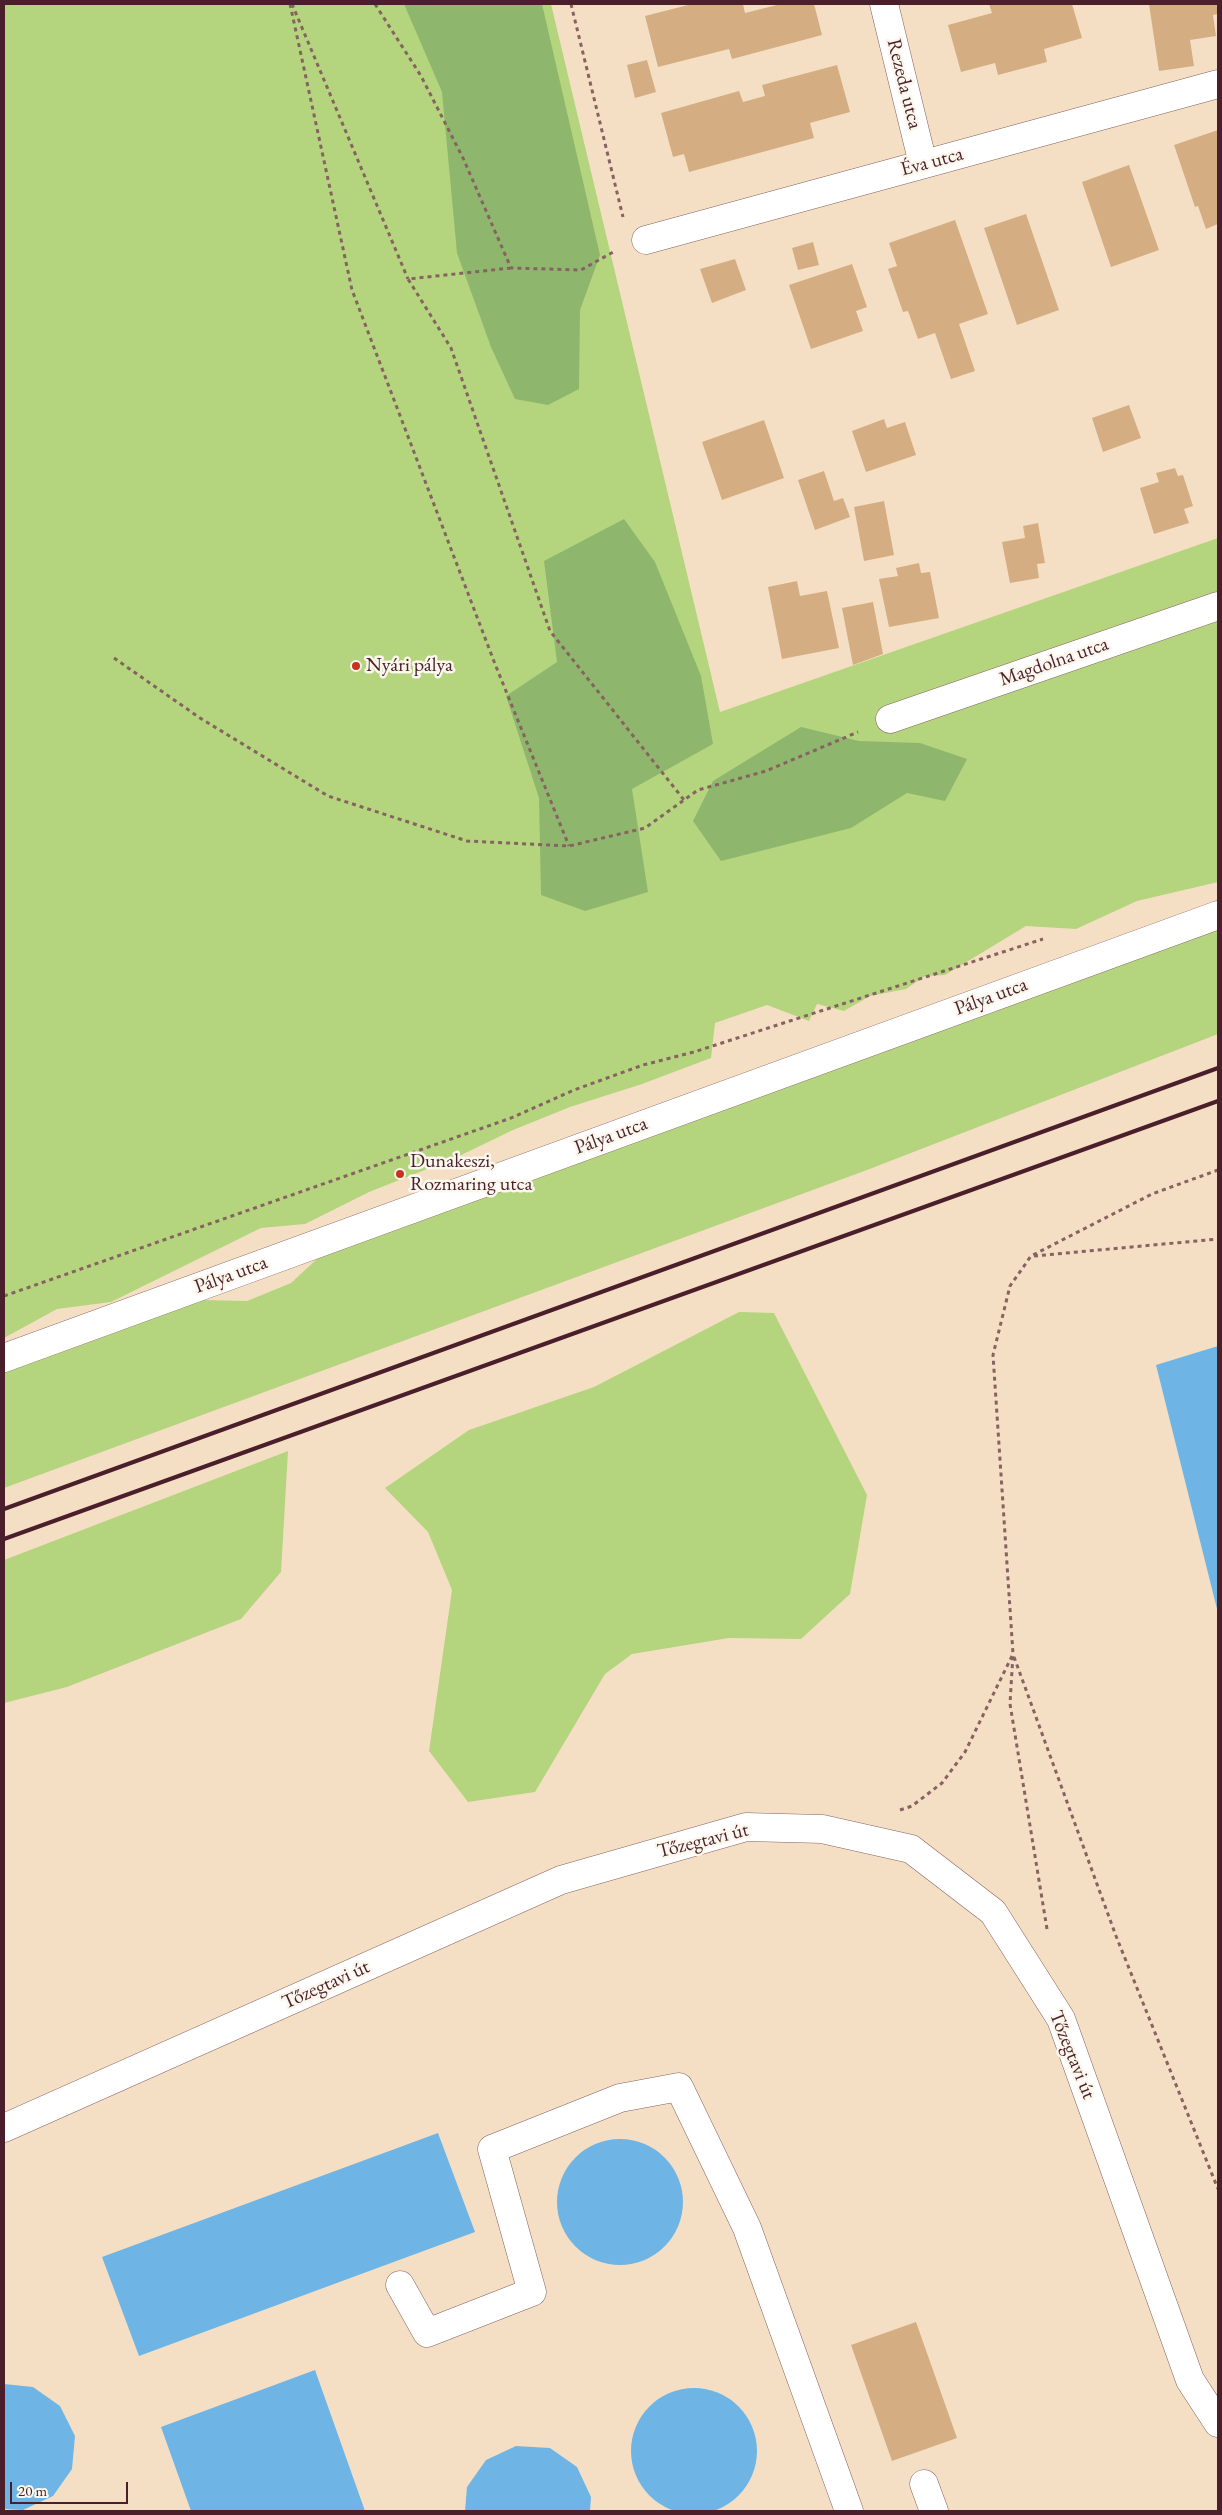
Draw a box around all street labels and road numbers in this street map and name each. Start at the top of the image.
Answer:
street label: Rezeda utca [881,36,927,132]
street label: Éva utca [898,142,966,182]
street label: Magdolna utca [996,632,1112,692]
street label: Pálya utca [951,973,1031,1021]
street label: Pálya utca [571,1112,651,1160]
street label: Pálya utca [191,1251,271,1299]
street label: Tőzegtavi út [655,1818,751,1864]
street label: Tőzegtavi út [279,1955,373,2015]
street label: Tőzegtavi út [1043,2007,1101,2103]

